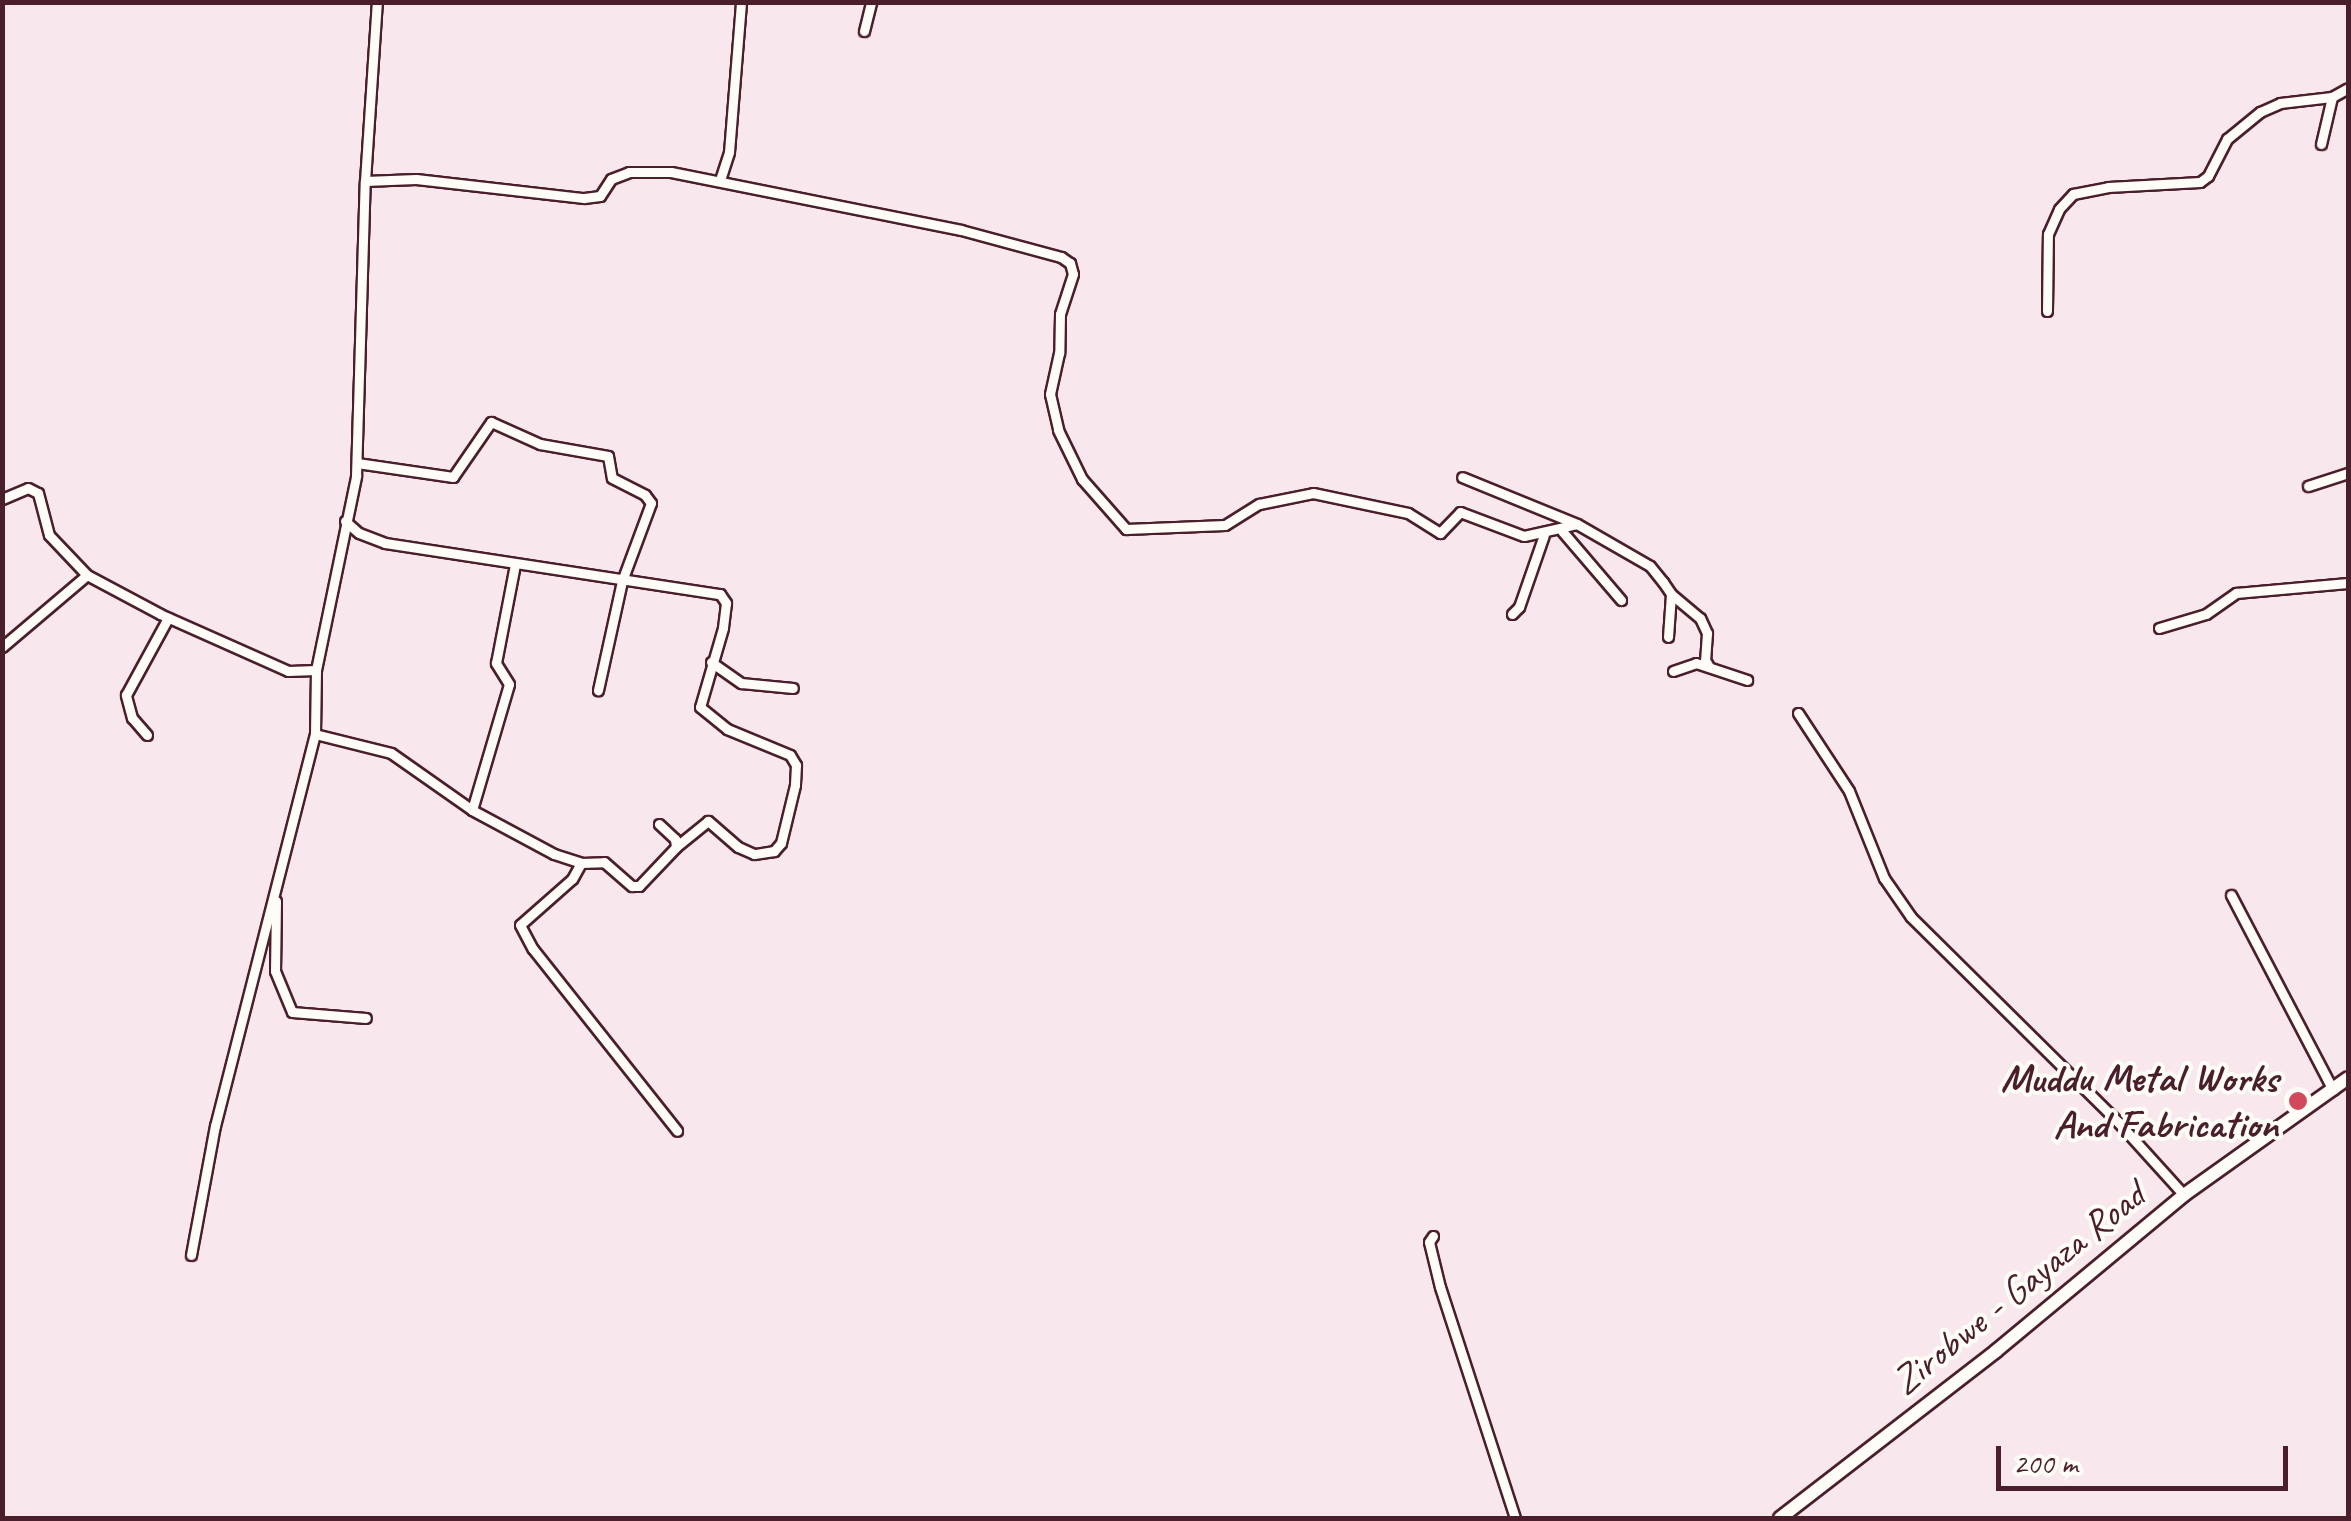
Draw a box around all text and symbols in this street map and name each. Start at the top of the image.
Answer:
place label: Muddu Metal Works And Fabrication [2002,1054,2278,1148]
marker: Muddu Metal Works And Fabrication [2287,1090,2309,1112]
street label: Zirobwe - Gayaza Road [1882,1171,2154,1405]
scale bar [2001,1426,2294,1488]
text: 200 m [2013,1444,2078,1482]

